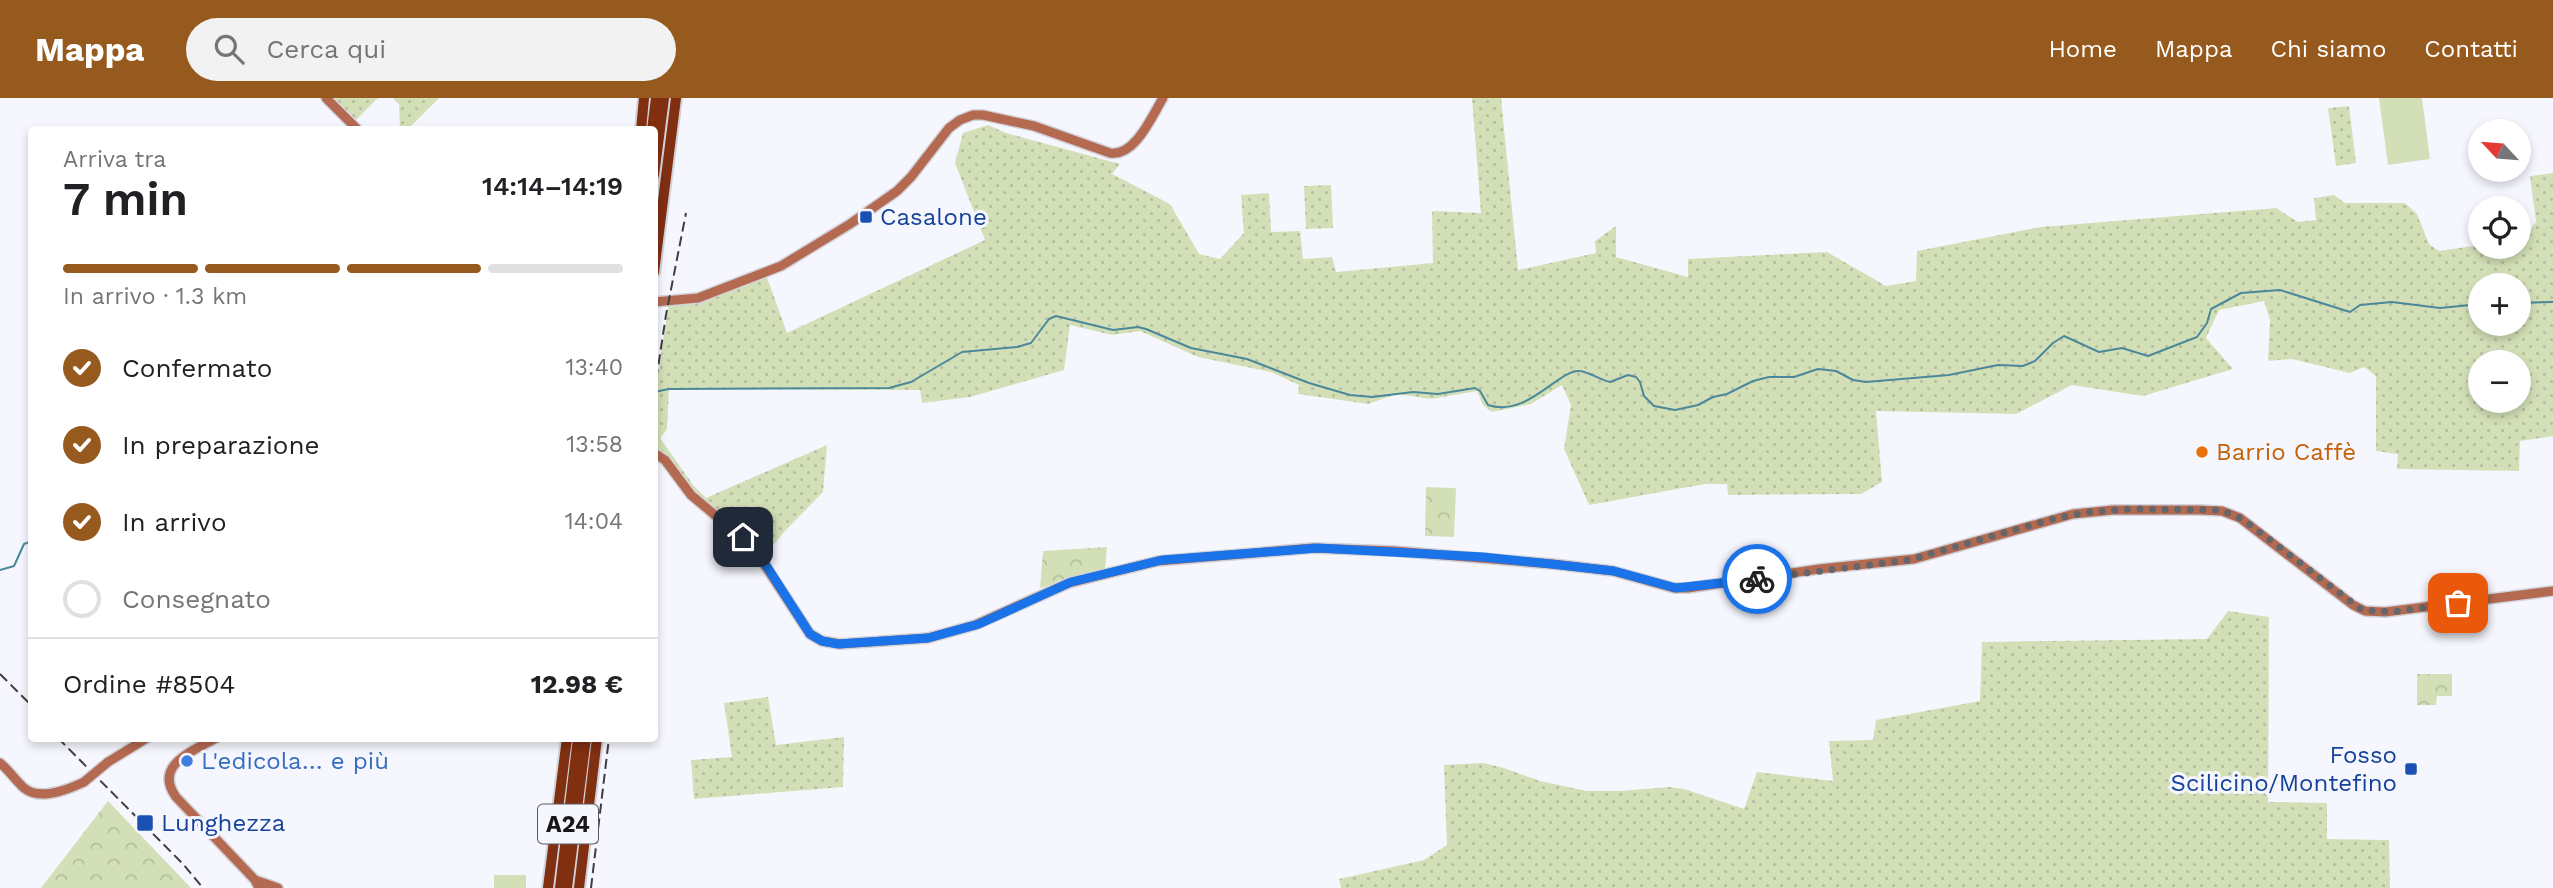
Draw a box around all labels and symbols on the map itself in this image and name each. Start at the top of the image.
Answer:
north arrow [2468,119,2530,182]
place label: Casalone [880,203,987,231]
marker: Casalone [858,209,874,225]
place label: Barrio Caffè [2216,438,2356,466]
marker: Barrio Caffè [2194,444,2210,460]
pin [713,507,773,567]
courier [1722,544,1792,614]
pin [2428,573,2488,633]
place label: Fosso Scilicino/Montefino [2171,741,2397,797]
place label: L'edicola… e più [201,747,389,775]
marker: L'edicola… e più [179,753,195,769]
marker: Fosso Scilicino/Montefino [2403,761,2419,777]
road number: A24 [538,804,598,844]
place label: Lunghezza [161,809,285,837]
marker: Lunghezza [135,813,155,833]

